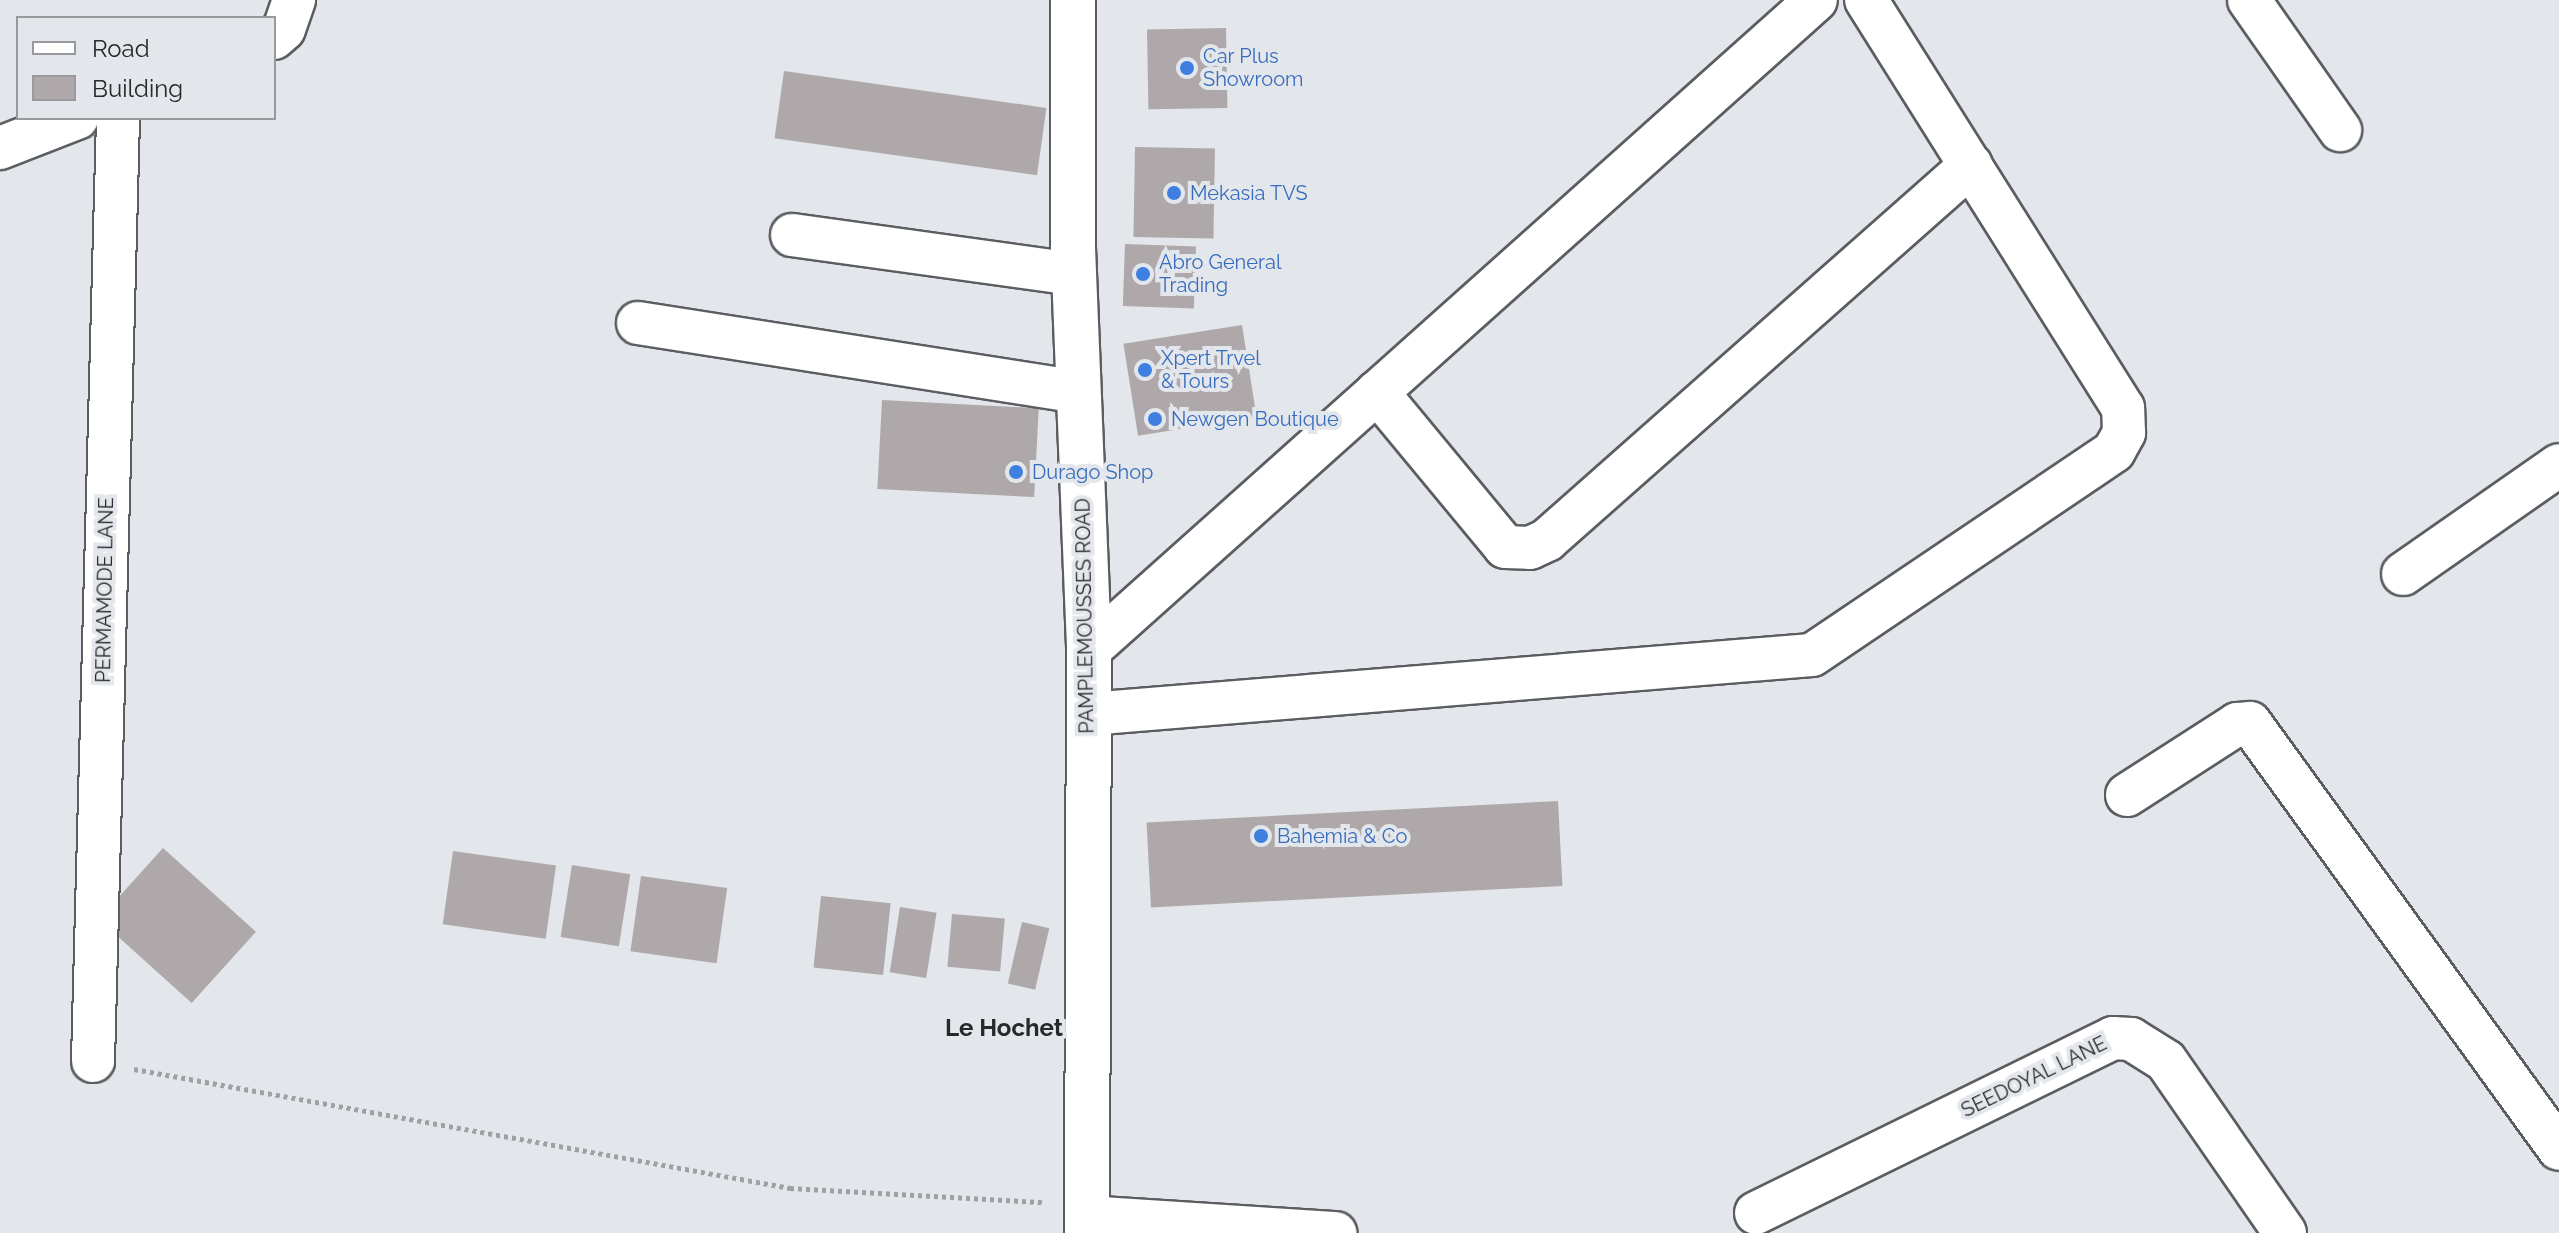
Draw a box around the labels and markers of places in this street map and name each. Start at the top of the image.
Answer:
place label: Car Plus Showroom [1203,44,1303,91]
marker: Car Plus Showroom [1178,59,1196,77]
place label: Mekasia TVS [1190,181,1308,205]
marker: Mekasia TVS [1165,184,1183,202]
place label: Abro General Trading [1159,250,1281,297]
marker: Abro General Trading [1134,265,1152,283]
place label: Xpert Trvel & Tours [1161,346,1261,393]
marker: Xpert Trvel & Tours [1136,361,1154,379]
place label: Newgen Boutique [1171,407,1339,431]
marker: Newgen Boutique [1146,410,1164,428]
place label: Durago Shop [1032,460,1153,484]
marker: Durago Shop [1007,463,1025,481]
place label: Bahemia & Co [1277,824,1407,848]
marker: Bahemia & Co [1252,827,1270,845]

